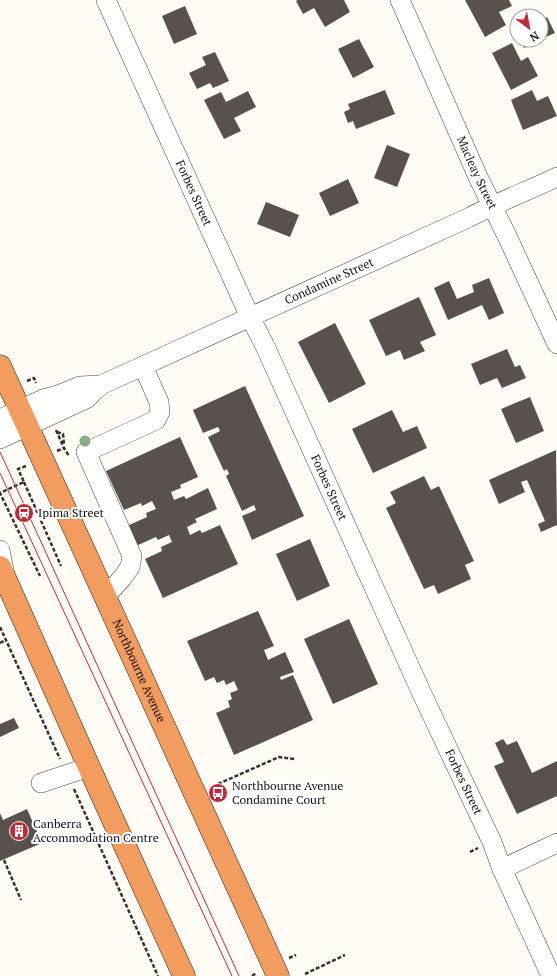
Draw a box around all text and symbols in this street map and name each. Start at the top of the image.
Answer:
north arrow [509,8,549,48]
text: N [526,28,542,45]
street label: Macleay Street [454,134,501,212]
street label: Forbes Street [173,158,216,229]
street label: Condamine Street [282,254,376,307]
street label: Forbes Street [308,452,351,523]
station icon: Ipima Street [13,502,35,524]
place label: Ipima Street [38,505,105,520]
street label: Northbourne Avenue [109,617,169,724]
street label: Forbes Street [442,747,486,817]
place label: Northbourne Avenue Condamine Court [232,778,343,807]
bus stop icon: Northbourne Avenue Condamine Court [207,782,229,804]
place label: Canberra Accommodation Centre [33,816,159,845]
building icon: Canberra Accommodation Centre [8,820,30,842]

